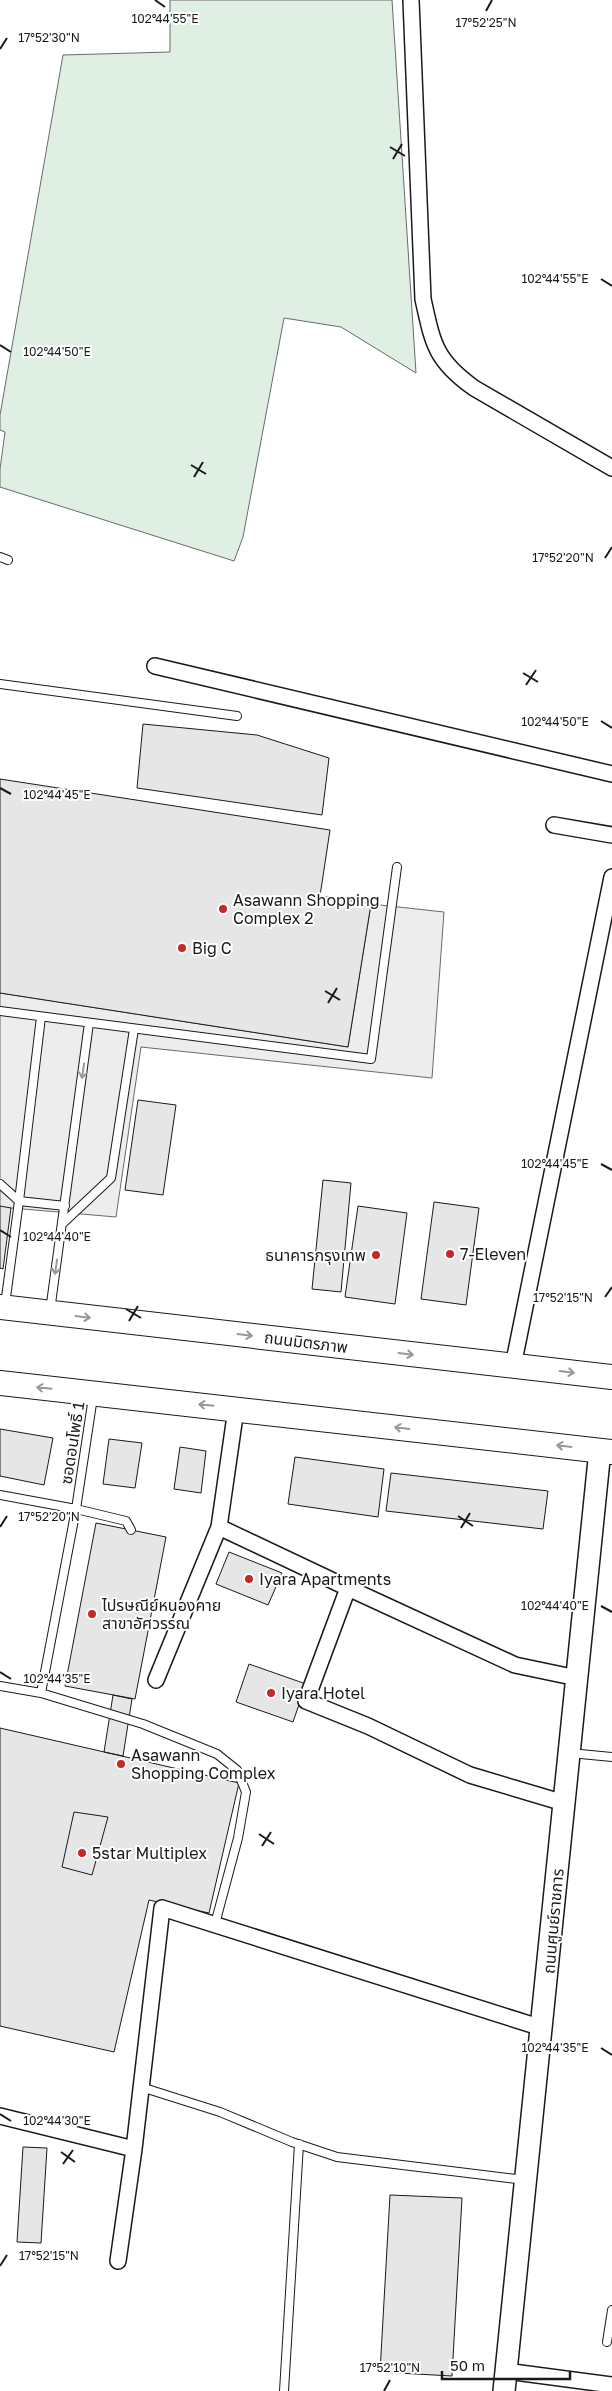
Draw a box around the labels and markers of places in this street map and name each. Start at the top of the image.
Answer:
place label: Asawann Shopping Complex 2 [233,890,380,928]
marker: Asawann Shopping Complex 2 [217,903,229,915]
place label: Big C [192,938,232,958]
marker: Big C [176,942,188,954]
place label: 7-Eleven [460,1244,526,1264]
place label: ธนาคารกรุงเทพ [265,1245,366,1265]
marker: 7-Eleven [444,1248,456,1260]
marker: ธนาคารกรุงเทพ [370,1249,382,1261]
place label: Iyara Apartments [259,1569,391,1589]
marker: Iyara Apartments [243,1573,255,1585]
place label: ไปรษณีย์หนองคาย สาขาอัศวรรณ [101,1595,221,1633]
marker: ไปรษณีย์หนองคาย สาขาอัศวรรณ [86,1608,98,1620]
place label: Iyara Hotel [281,1683,365,1703]
marker: Iyara Hotel [265,1687,277,1699]
place label: Asawann Shopping Complex [131,1745,276,1783]
marker: Asawann Shopping Complex [115,1758,127,1770]
place label: 5star Multiplex [92,1843,207,1863]
marker: 5star Multiplex [76,1847,88,1859]

